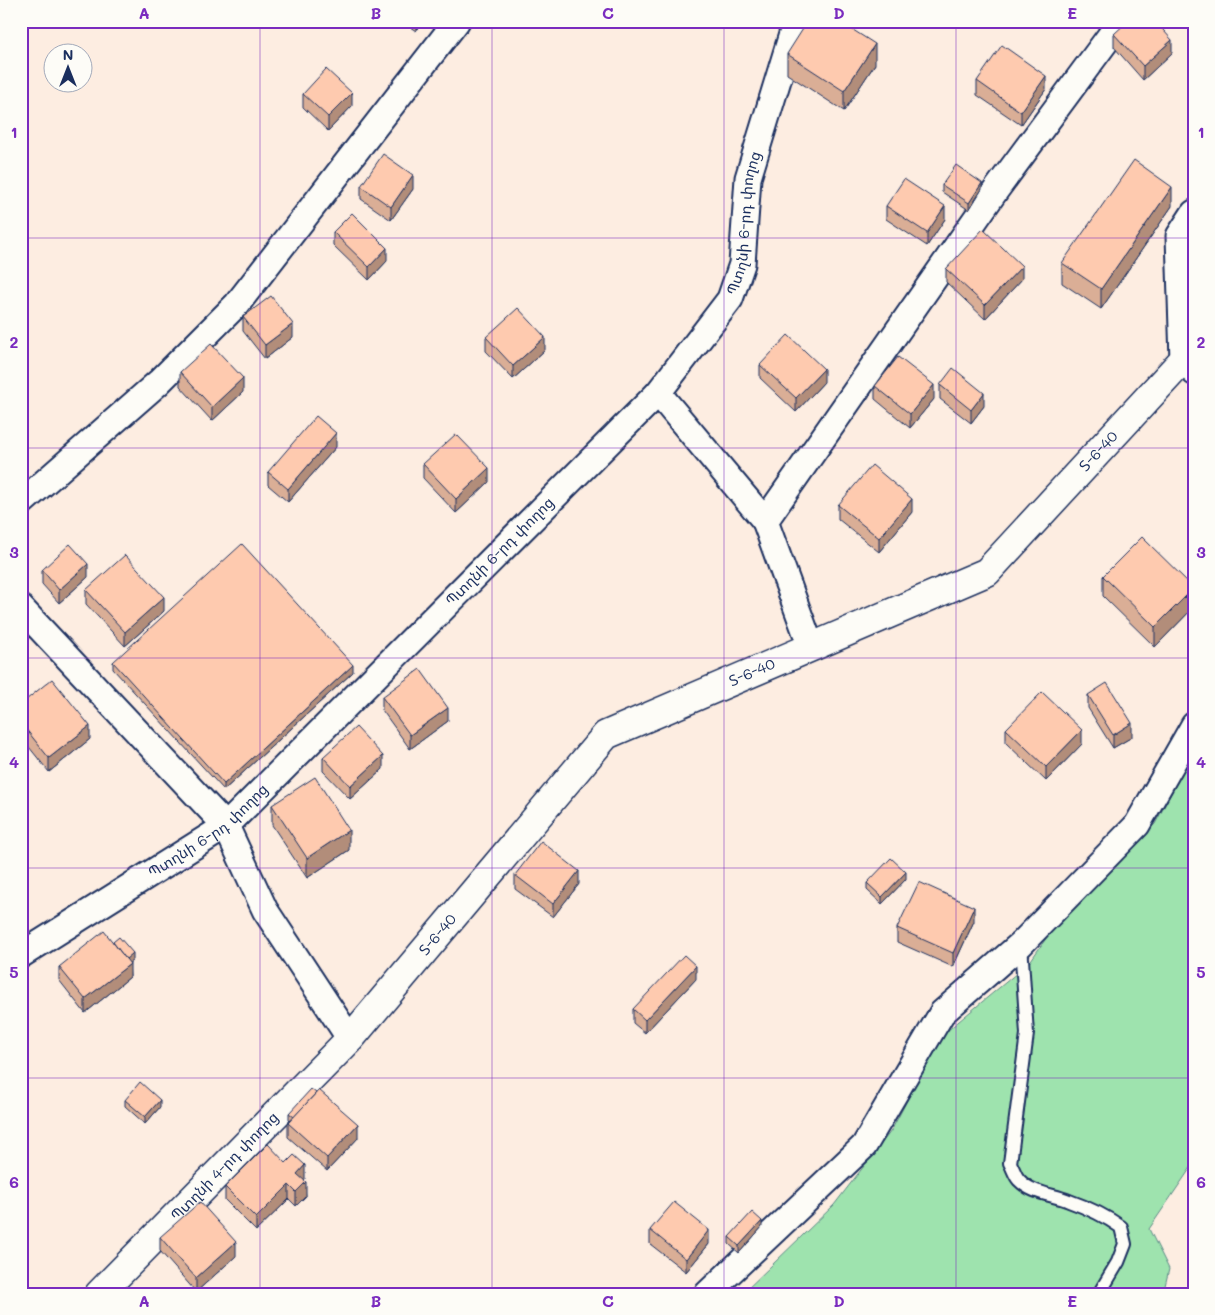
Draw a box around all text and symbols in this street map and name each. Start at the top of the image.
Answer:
text: A [138,2,150,23]
text: B [371,2,381,23]
text: C [602,2,614,23]
text: D [833,2,845,23]
text: E [1067,2,1077,23]
north arrow [42,42,92,92]
text: N [63,45,73,64]
text: 1 [10,121,18,142]
text: 1 [1197,121,1205,142]
street label: Պտղնի 6-րդ փողոց [721,148,765,297]
text: 2 [10,331,19,352]
text: 2 [1197,331,1206,352]
street label: Տ-6-40 [1074,426,1122,475]
street label: Պտղնի 6-րդ փողոց [441,492,558,610]
text: 3 [9,541,19,562]
text: 3 [1196,541,1206,562]
street label: Տ-6-40 [725,653,778,690]
text: 4 [9,751,19,772]
text: 4 [1196,751,1206,772]
street label: Պտղնի 6-րդ փողոց [144,779,272,882]
street label: Տ-6-40 [414,909,460,959]
text: 5 [9,961,19,982]
text: 5 [1196,961,1206,982]
street label: Պտղնի 4-րդ փողոց [166,1107,282,1225]
text: 6 [9,1171,19,1192]
text: 6 [1196,1171,1206,1192]
text: A [138,1290,150,1311]
text: B [371,1290,381,1311]
text: C [602,1290,614,1311]
text: D [833,1290,845,1311]
text: E [1067,1290,1077,1311]

